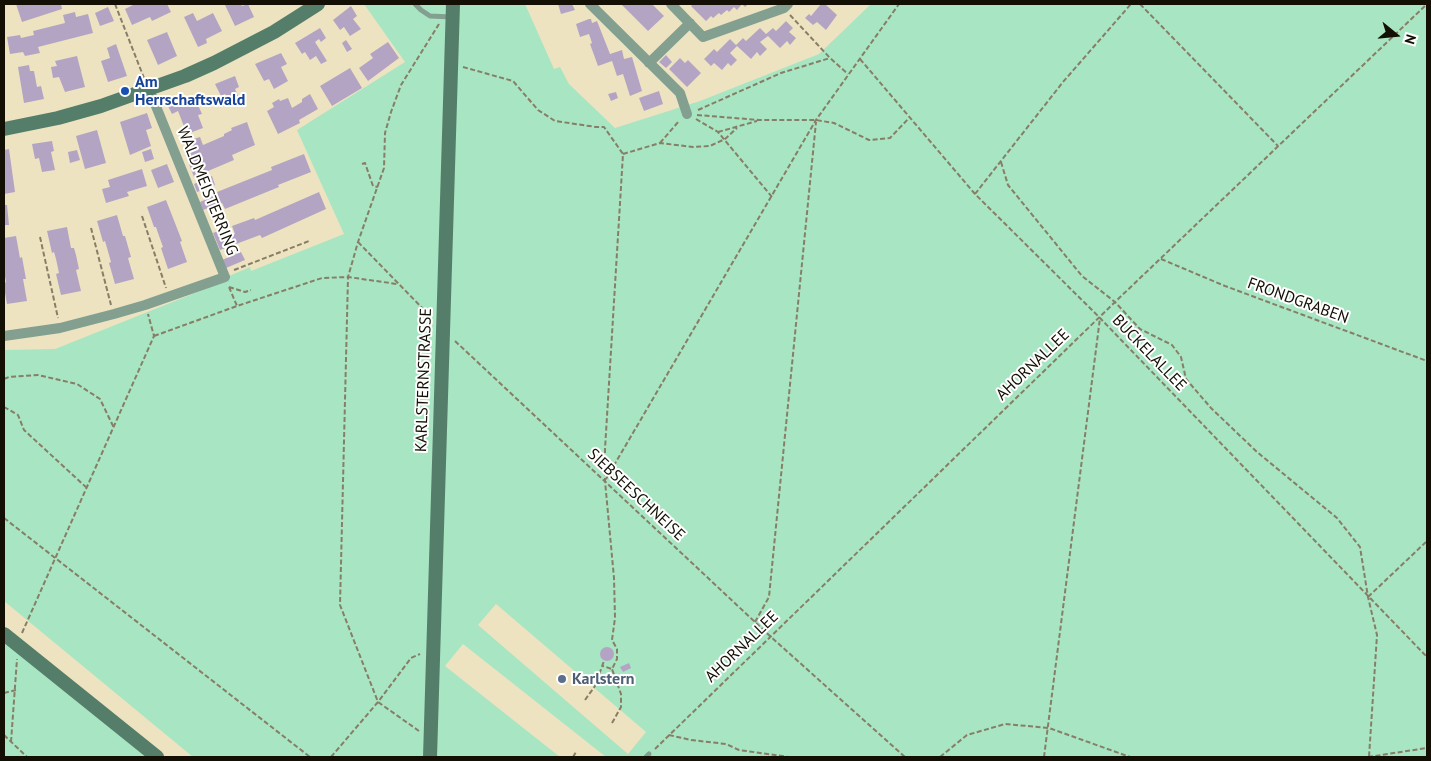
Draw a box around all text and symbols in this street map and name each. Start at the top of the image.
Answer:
north arrow [1371,10,1421,60]
text: N [1400,32,1420,46]
place label: Am Herrschaftswald [135,72,245,110]
marker: Am Herrschaftswald [119,85,131,97]
street label: WALDMEISTERRING [172,124,242,258]
street label: FRONDGRABEN [1245,274,1351,328]
street label: KARLSTERNSTRASSE [412,308,436,452]
street label: BUCKELALLEE [1108,311,1190,395]
street label: AHORNALLEE [992,325,1074,405]
street label: SIEBSEESCHNEISE [583,445,689,545]
street label: AHORNALLEE [701,607,783,687]
place label: Karlstern [572,669,635,689]
marker: Karlstern [556,673,568,685]

